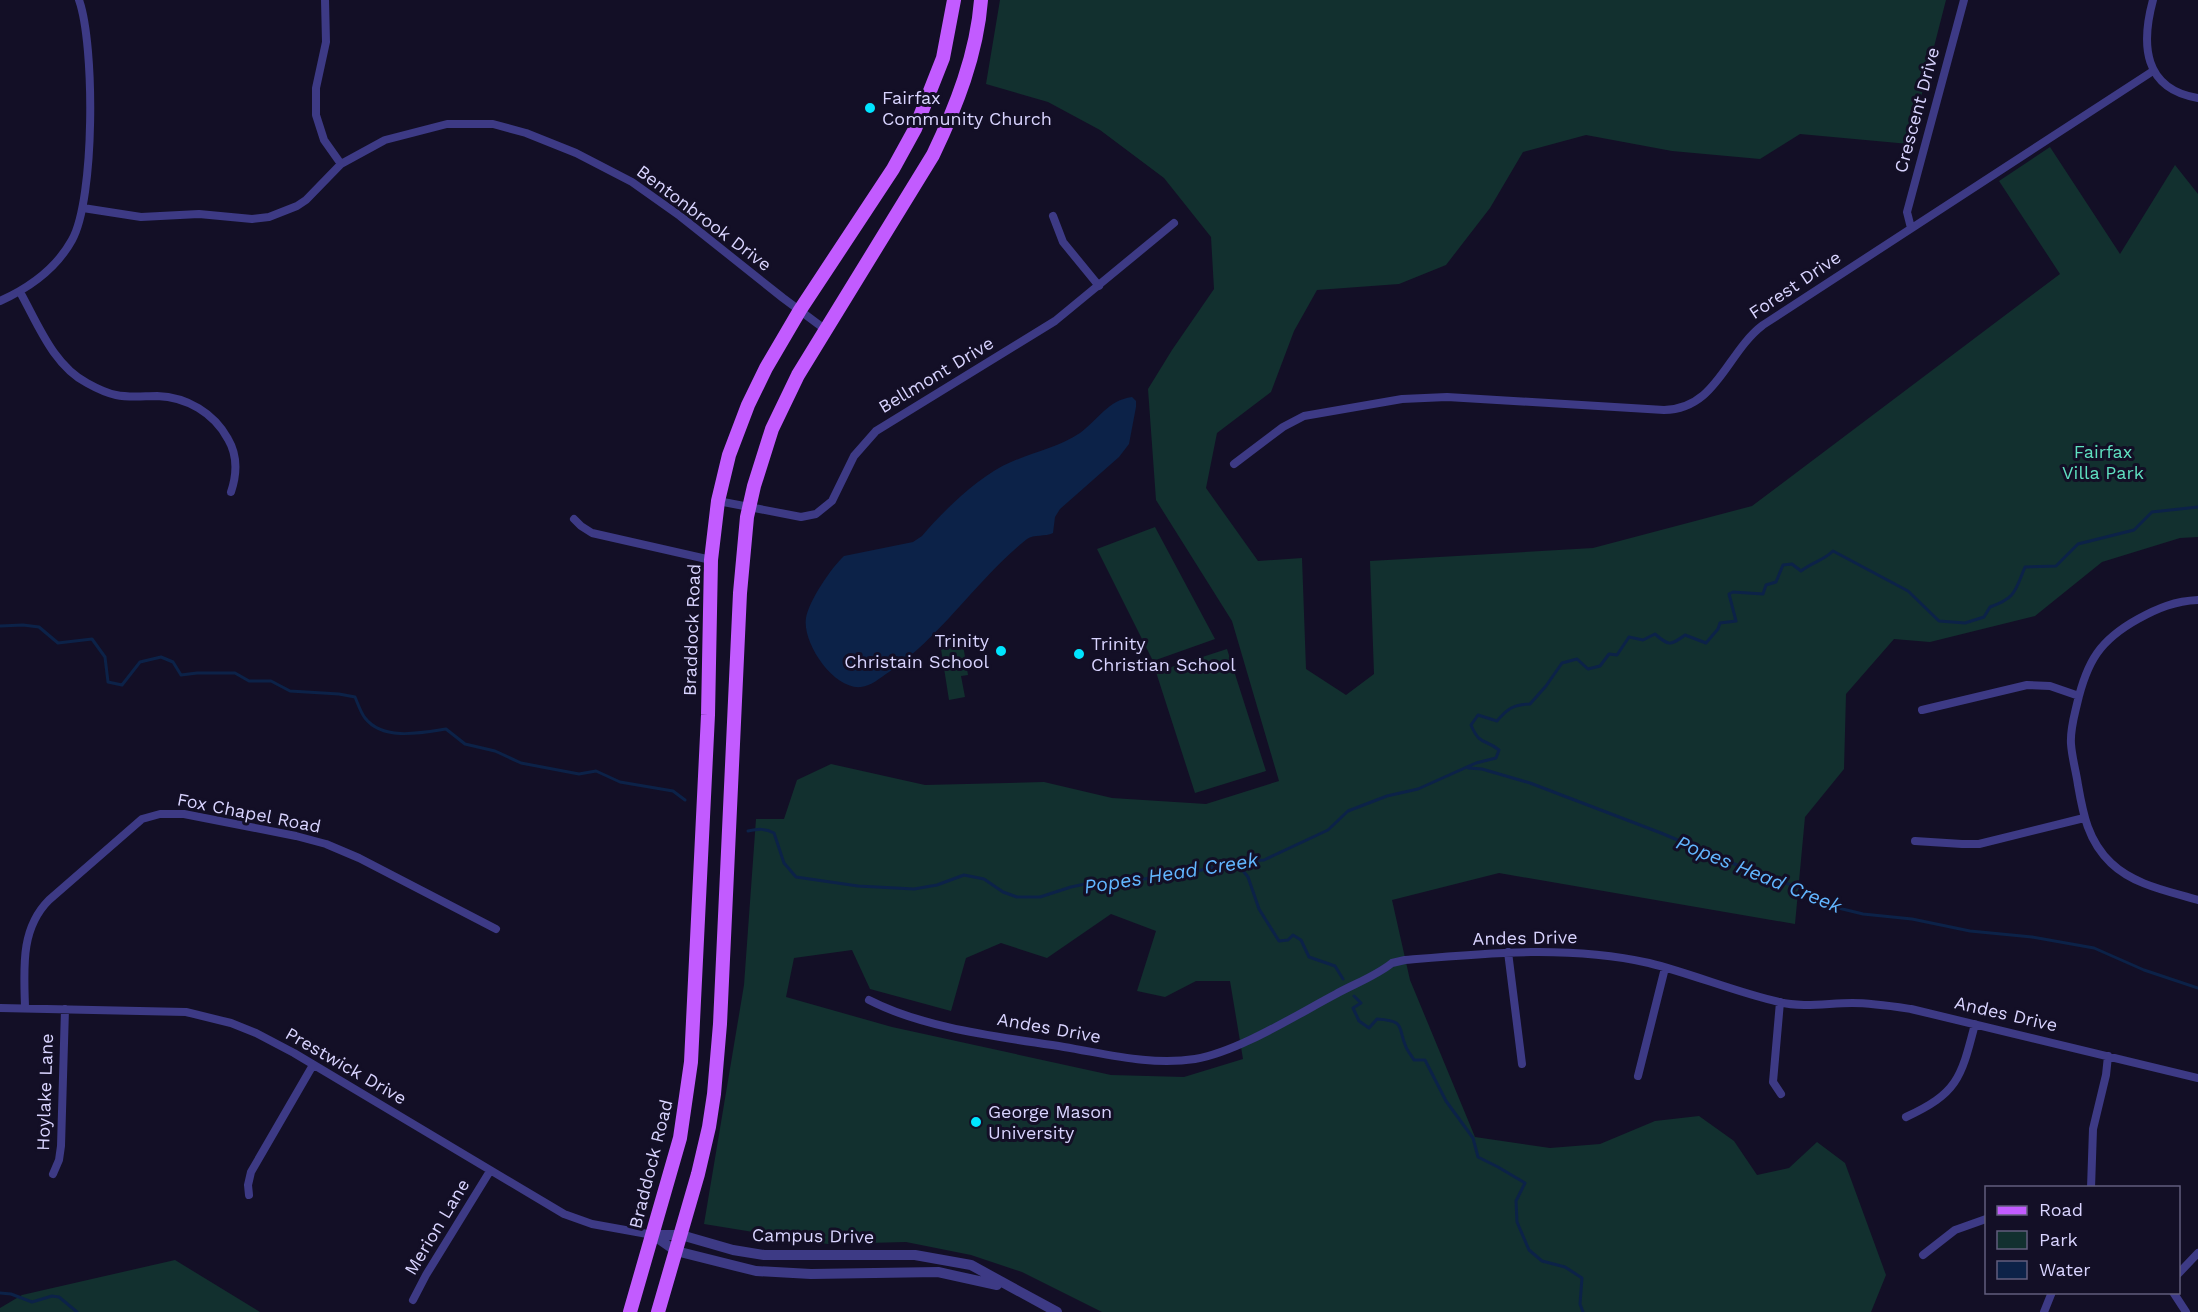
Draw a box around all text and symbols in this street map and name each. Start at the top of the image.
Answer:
street label: Crescent Drive [1890,45,1943,175]
place label: Fairfax Community Church [882,87,1052,129]
marker: Fairfax Community Church [863,101,877,115]
street label: Bentonbrook Drive [633,160,776,275]
street label: Forest Drive [1745,246,1845,323]
street label: Bellmont Drive [874,332,997,417]
park label: Fairfax Villa Park [2062,441,2144,483]
street label: Braddock Road [679,563,704,696]
place label: Trinity Christain School [844,630,990,672]
place label: Trinity Christian School [1091,633,1236,675]
marker: Trinity Christain School [994,644,1008,658]
marker: Trinity Christian School [1072,647,1086,661]
street label: Fox Chapel Road [175,788,323,837]
water label: Popes Head Creek [1673,830,1846,919]
water label: Popes Head Creek [1082,847,1261,899]
street label: Andes Drive [1472,926,1578,949]
street label: Andes Drive [1953,991,2060,1036]
street label: Andes Drive [996,1008,1103,1047]
street label: Prestwick Drive [282,1022,410,1109]
street label: Hoylake Lane [32,1033,57,1151]
street label: Braddock Road [624,1097,677,1231]
place label: George Mason University [988,1101,1112,1143]
marker: George Mason University [969,1115,983,1129]
street label: Merion Lane [400,1175,473,1279]
legend [1985,1186,2180,1294]
text: Road [2039,1199,2083,1220]
street label: Campus Drive [752,1224,874,1247]
text: Park [2039,1229,2078,1250]
text: Water [2039,1259,2091,1280]

